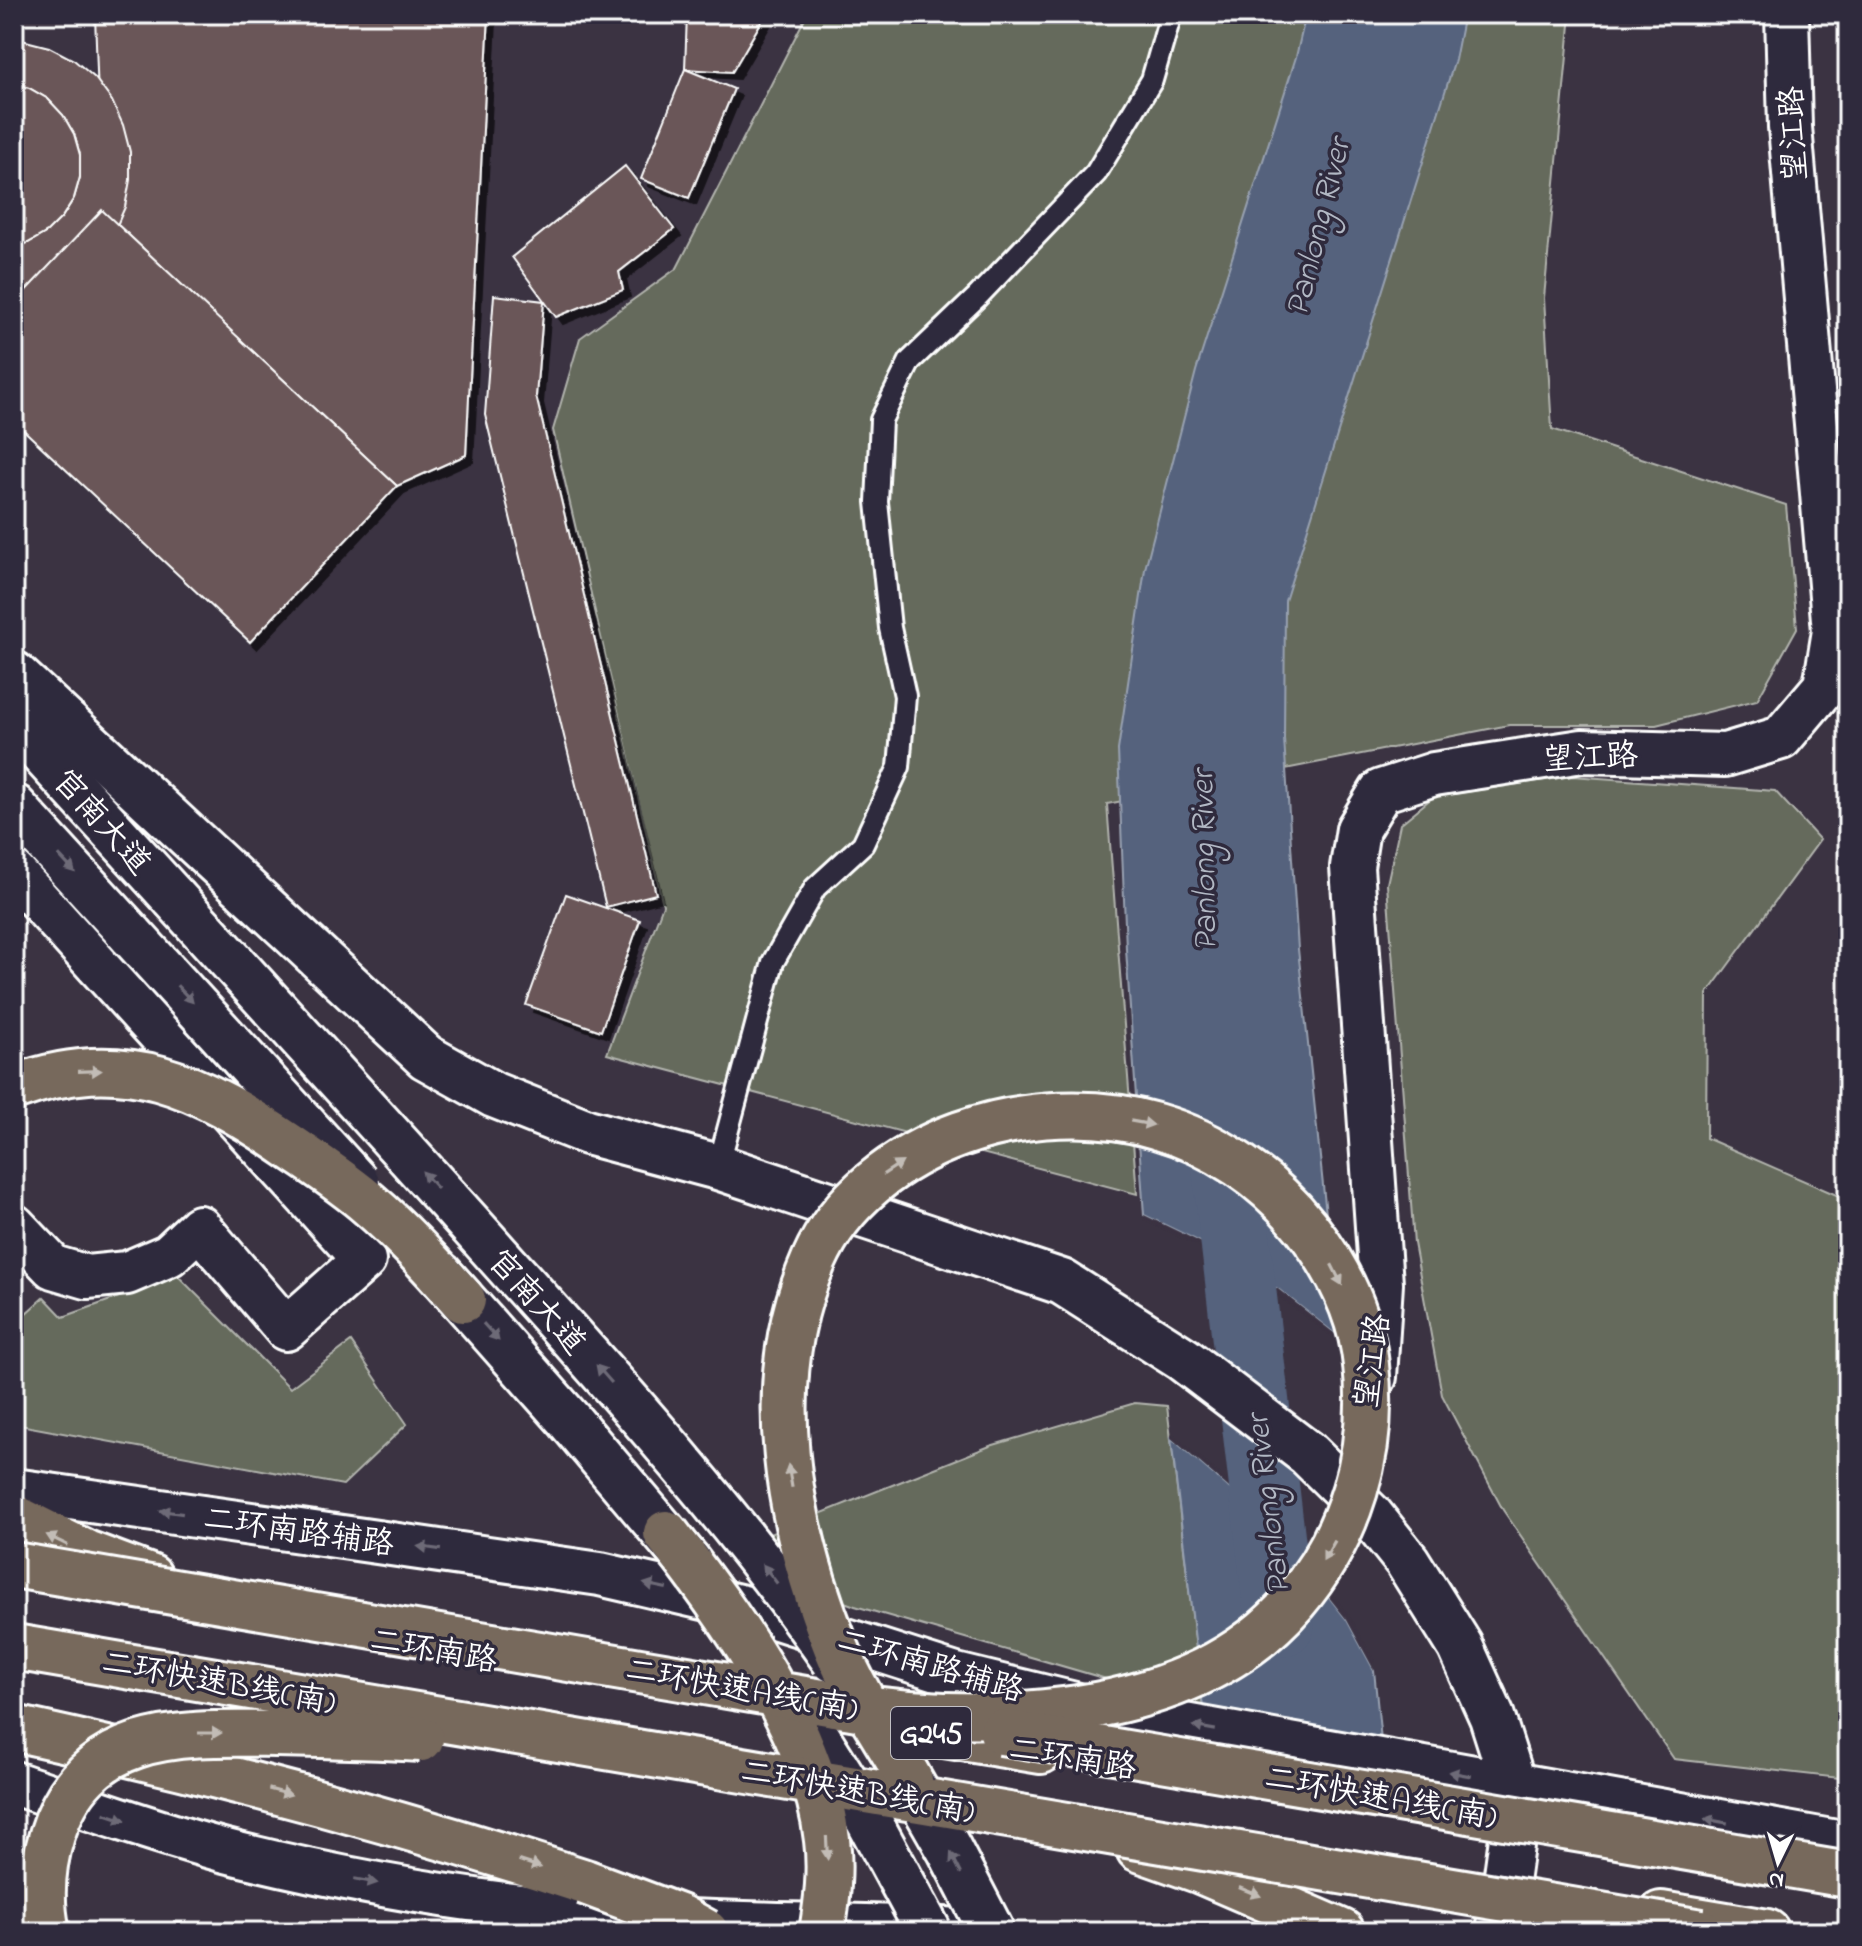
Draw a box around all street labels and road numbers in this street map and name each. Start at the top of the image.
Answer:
street label: 望江路 [1770,85,1821,183]
street label: 望江路 [1541,734,1639,785]
street label: 官南大道 [40,760,161,887]
street label: 官南大道 [475,1240,596,1367]
street label: 望江路 [1345,1311,1404,1412]
street label: 二环南路辅路 [200,1497,397,1570]
street label: 二环南路 [366,1618,501,1687]
street label: 二环南路辅路 [831,1618,1029,1716]
street label: 二环快速B线(南) [98,1641,339,1728]
street label: 二环快速A线(南) [622,1648,861,1735]
road number: G245 [891,1707,971,1759]
street label: 二环南路 [1006,1727,1139,1794]
street label: 二环快速B线(南) [737,1750,978,1837]
street label: 二环快速A线(南) [1261,1756,1500,1843]

